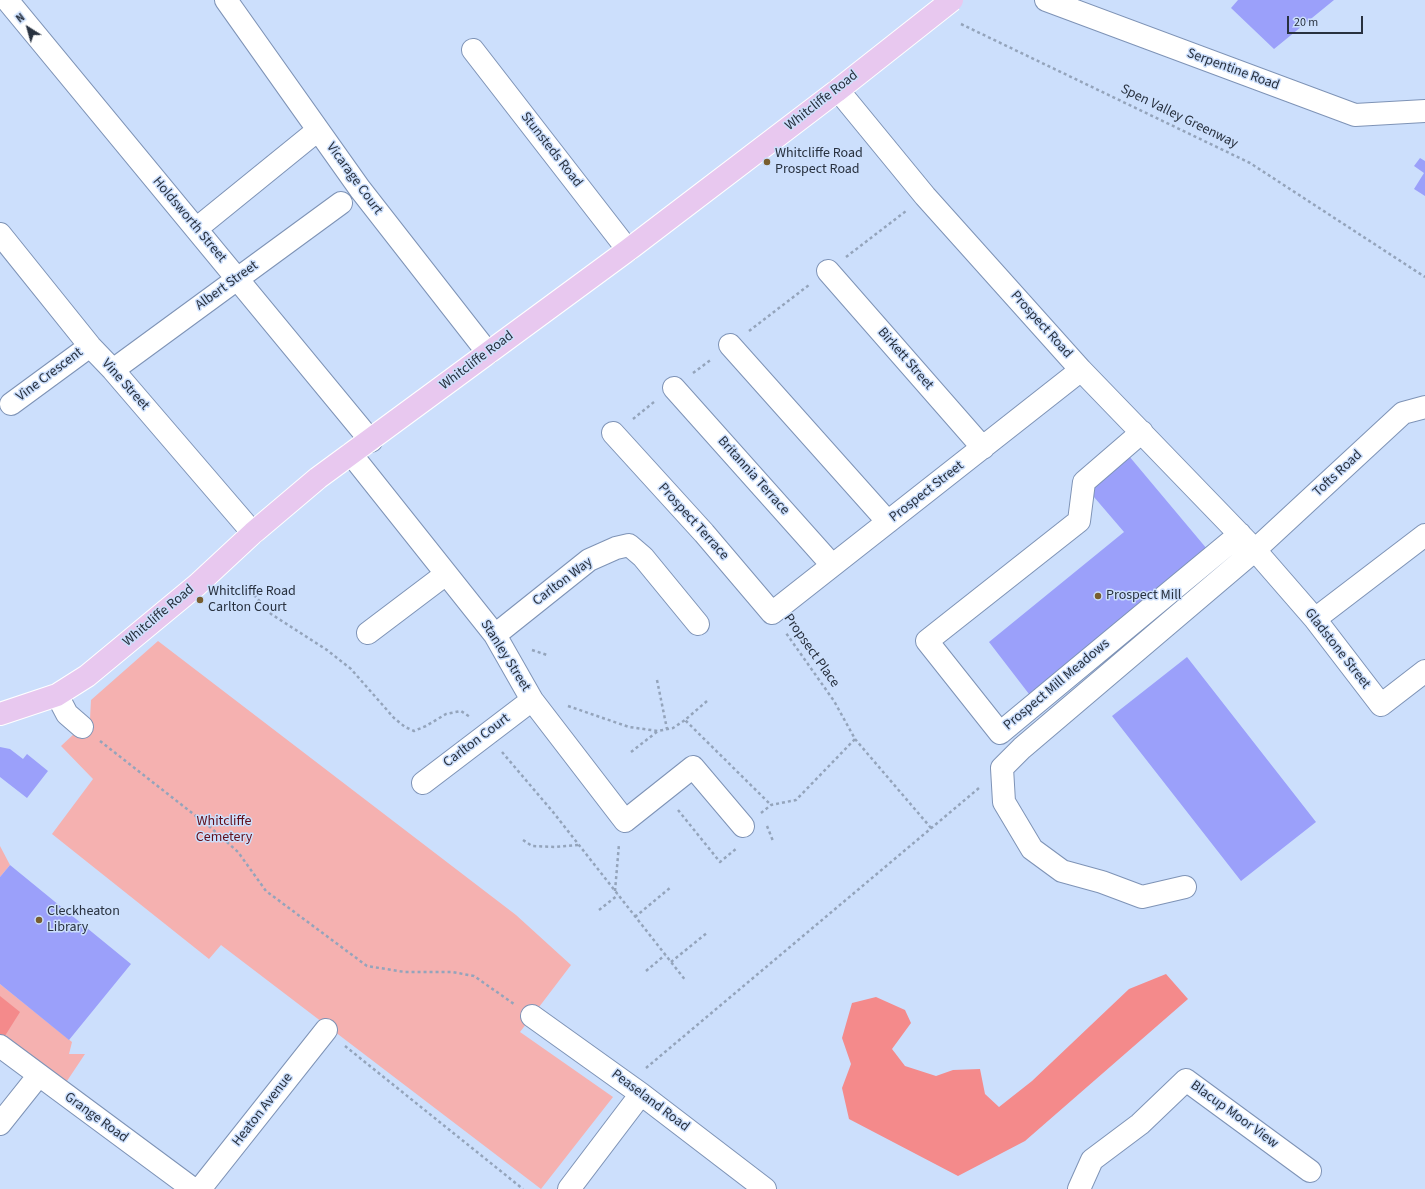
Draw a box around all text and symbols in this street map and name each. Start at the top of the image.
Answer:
north arrow [8,8,48,48]
scale bar [1289,8,1365,34]
text: N [13,10,28,26]
text: 20 m [1294,14,1318,31]
street label: Serpentine Road [1184,45,1282,95]
street label: Whitcliffe Road [782,67,862,135]
street label: Spen Valley Greenway [1118,81,1240,153]
street label: Stunsteds Road [516,109,586,191]
street label: Vicarage Court [322,140,386,218]
place label: Whitcliffe Road Prospect Road [775,146,863,178]
marker: Whitcliffe Road Prospect Road [762,157,772,167]
street label: Holdsworth Street [148,174,230,266]
street label: Albert Street [192,258,262,314]
street label: Prospect Road [1006,288,1076,362]
street label: Birkett Street [873,324,937,394]
street label: Whitcliffe Road [437,328,517,394]
street label: Vine Crescent [13,345,87,405]
street label: Vine Street [98,356,152,414]
street label: Britannia Terrace [713,433,793,519]
street label: Tofts Road [1310,447,1366,501]
street label: Prospect Street [887,458,967,526]
street label: Prospect Terrace [654,480,732,564]
street label: Carlton Way [530,554,596,610]
street label: Whitcliffe Road [120,581,198,651]
place label: Whitcliffe Road Carlton Court [208,584,296,616]
place label: Prospect Mill [1106,588,1181,604]
marker: Prospect Mill [1093,591,1103,601]
marker: Whitcliffe Road Carlton Court [195,595,205,605]
street label: Gladstone Street [1300,606,1374,692]
street label: Propsect Place [779,611,843,691]
street label: Stanley Street [476,617,534,695]
street label: Prospect Mill Meadows [1001,636,1113,734]
street label: Carlton Court [440,711,514,771]
park label: Whitcliffe Cemetery [196,814,252,846]
place label: Cleckheaton Library [47,904,120,936]
marker: Cleckheaton Library [34,915,44,925]
street label: Peaseland Road [608,1066,692,1136]
street label: Heaton Avenue [229,1070,297,1150]
street label: Blacup Moor View [1187,1078,1281,1152]
street label: Grange Road [61,1089,131,1147]

